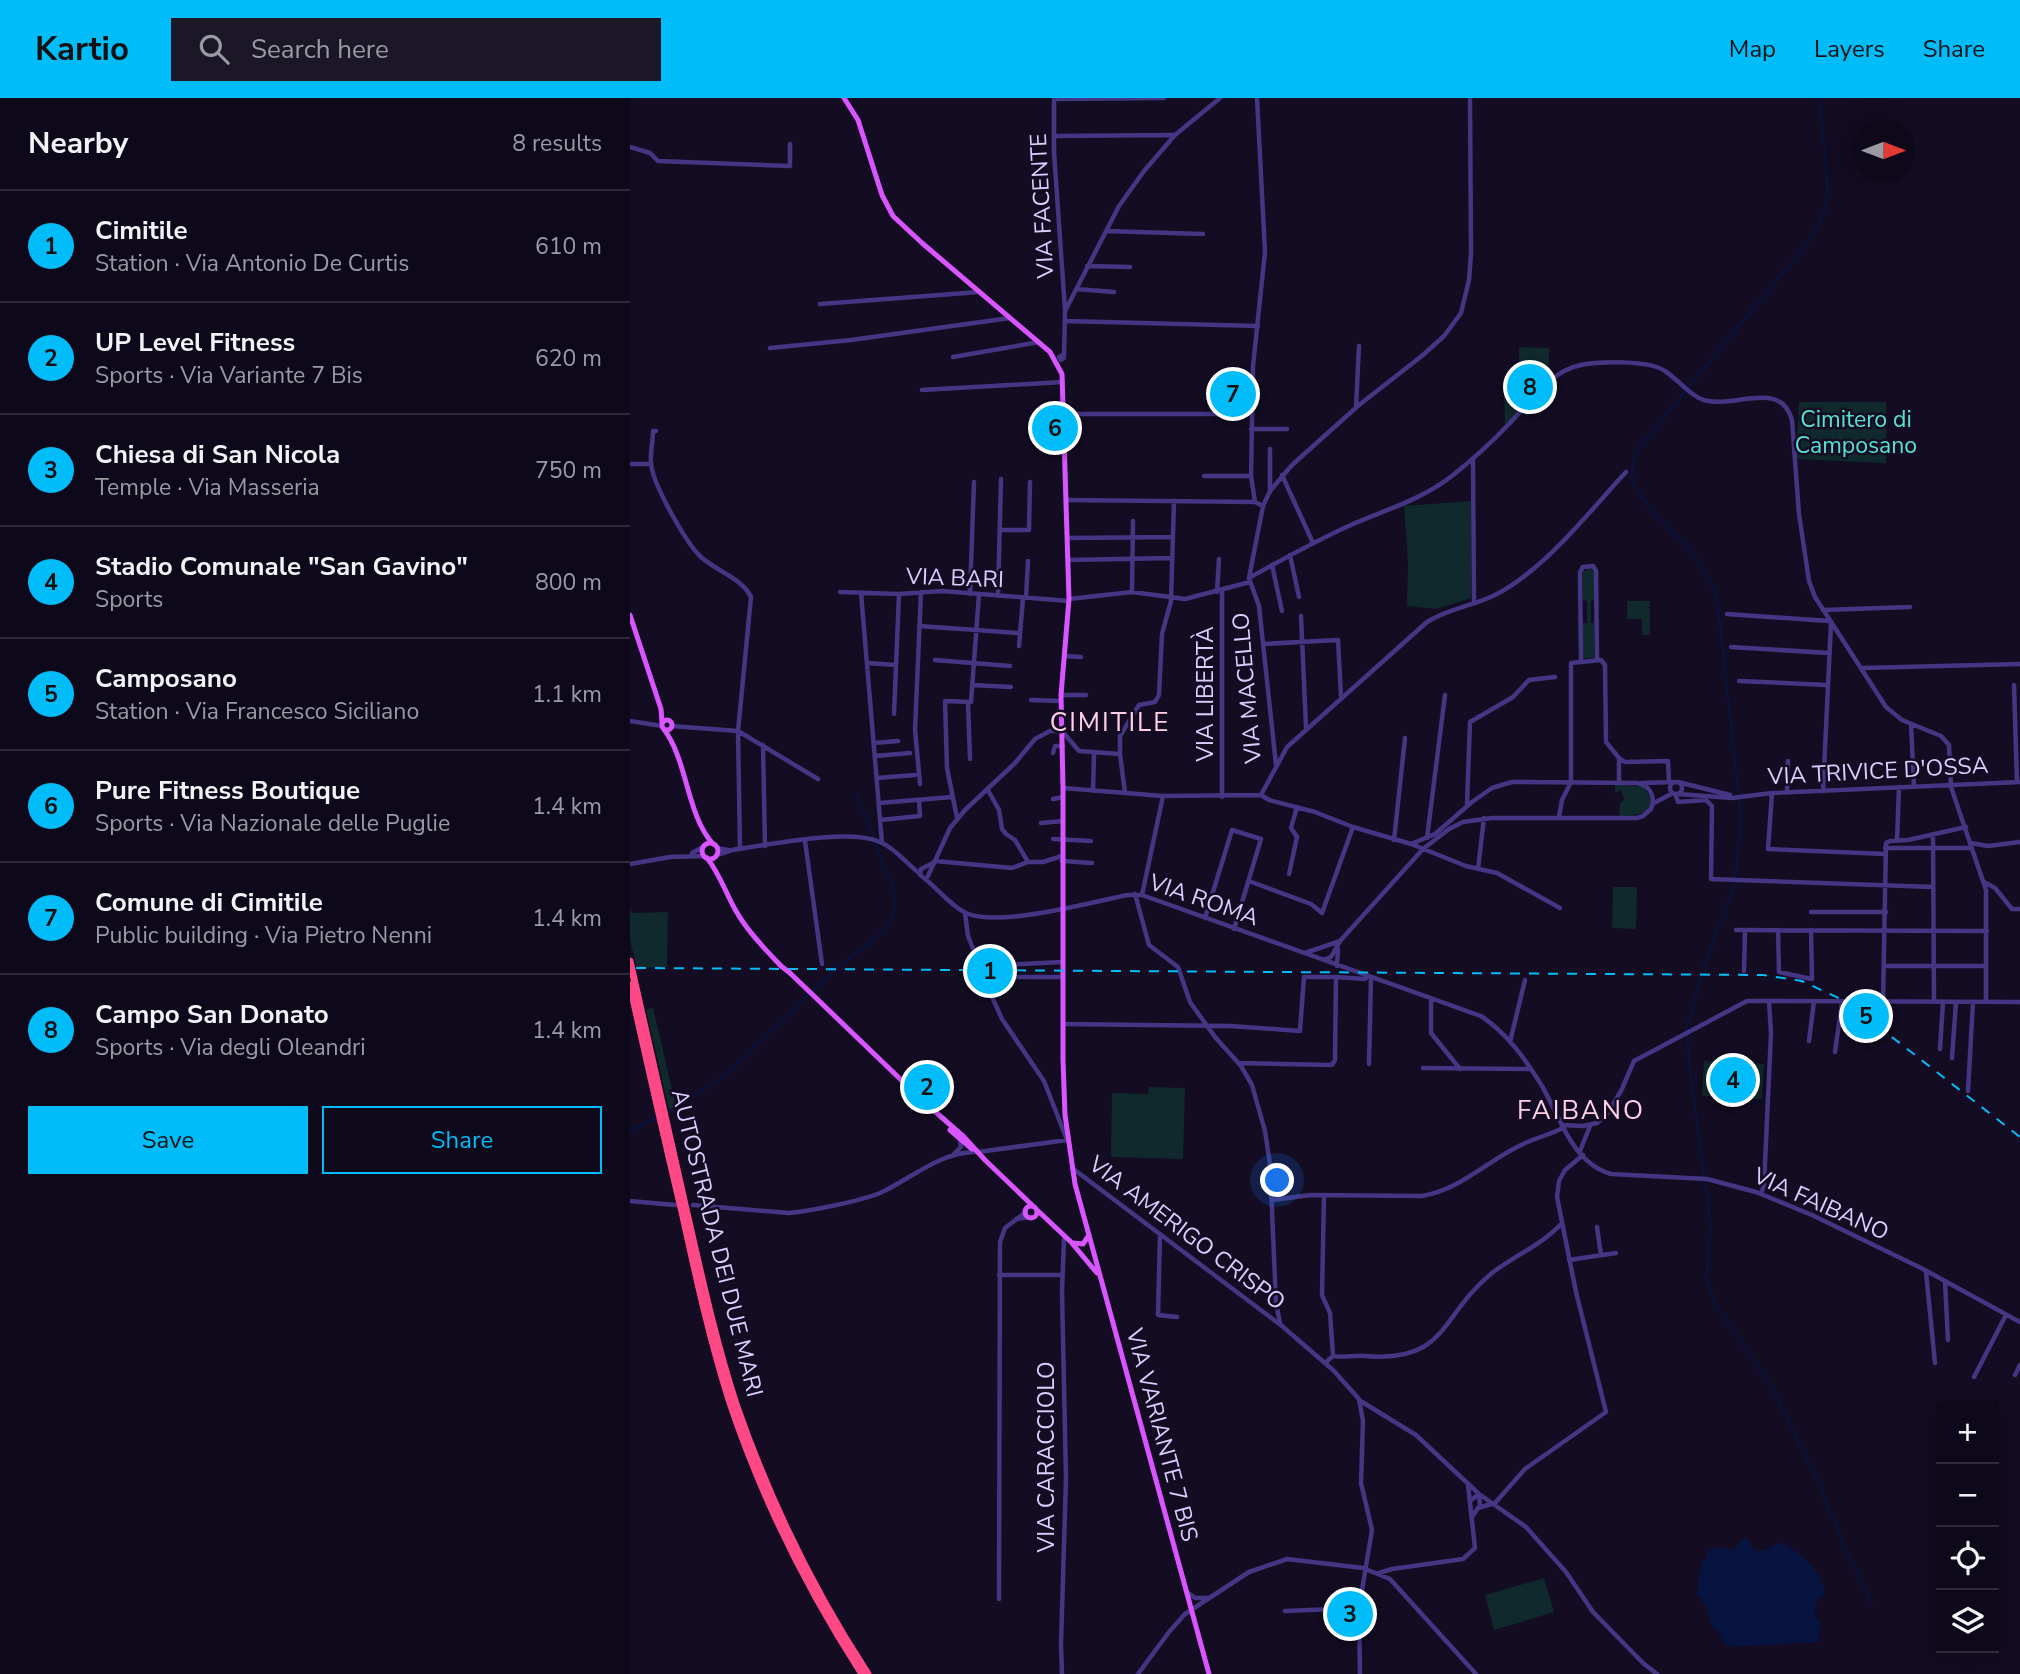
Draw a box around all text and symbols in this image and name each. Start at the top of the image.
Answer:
search box [171,18,661,81]
text: Kartio [35,27,129,72]
icon: search [195,30,233,68]
text: Search here [251,32,389,67]
text: Map [1729,33,1776,65]
text: Layers [1814,33,1885,65]
text: Share [1923,33,1985,65]
north arrow [1852,119,1915,182]
text: Nearby [28,123,128,164]
text: 8 results [512,128,602,159]
street label: VIA FACENTE [1023,133,1061,280]
text: Cimitile [95,213,188,248]
text: 1 [44,231,58,262]
text: 610 m [535,231,602,262]
text: Station · Via Antonio De Curtis [95,248,409,279]
text: UP Level Fitness [95,325,295,360]
text: 2 [44,343,58,374]
text: 620 m [535,343,602,374]
text: Sports · Via Variante 7 Bis [95,360,363,391]
pin: 8 [1507,361,1553,413]
pin: 7 [1210,368,1256,420]
pin: 6 [1032,402,1078,454]
park label: Cimitero di Camposano [1795,404,1917,461]
text: Chiesa di San Nicola [95,437,340,472]
text: 3 [44,455,58,486]
text: 750 m [535,455,602,486]
text: Temple · Via Masseria [95,472,320,503]
text: Stadio Comunale "San Gavino" [95,549,468,584]
street label: VIA BARI [905,561,1004,595]
text: 4 [44,567,58,598]
text: 800 m [535,567,602,598]
text: Sports [95,584,163,615]
street label: VIA MACELLO [1225,611,1269,766]
street label: VIA LIBERTÀ [1190,626,1221,763]
text: Camposano [95,661,237,696]
text: 5 [44,679,58,710]
text: 1.1 km [532,679,602,710]
text: Station · Via Francesco Siciliano [95,696,419,727]
district label: CIMITILE [1050,705,1170,740]
street label: VIA TRIVICE D'OSSA [1766,750,1989,792]
text: Pure Fitness Boutique [95,773,360,808]
text: 6 [44,791,58,822]
text: 1.4 km [532,791,602,822]
text: Sports · Via Nazionale delle Puglie [95,808,450,839]
street label: VIA ROMA [1144,866,1263,933]
text: Comune di Cimitile [95,885,323,920]
text: 7 [44,903,58,934]
text: 1.4 km [532,903,602,934]
text: Public building · Via Pietro Nenni [95,920,432,951]
pin: 1 [967,945,1013,997]
pin: 5 [1843,990,1889,1042]
text: Campo San Donato [95,997,329,1032]
text: 8 [44,1015,58,1046]
text: 1.4 km [532,1015,602,1046]
text: Sports · Via degli Oleandri [95,1032,366,1063]
pin: 4 [1710,1054,1756,1106]
pin: 2 [904,1061,950,1113]
street label: AUTOSTRADA DEI DUE MARI [664,1086,770,1400]
district label: FAIBANO [1517,1093,1645,1128]
button: Save [28,1106,308,1174]
button: Share [322,1106,602,1174]
street label: VIA AMERIGO CRISPO [1082,1148,1292,1317]
street label: VIA FAIBANO [1747,1160,1894,1248]
your location [1260,1163,1294,1197]
street label: VIA VARIANTE 7 BIS [1118,1324,1205,1545]
street label: VIA CARACCIOLO [1031,1361,1062,1554]
map controls [1936,1401,1999,1653]
button: + [1936,1401,1999,1464]
button: − [1936,1464,1999,1527]
button: locate [1936,1527,1999,1590]
pin: 3 [1327,1588,1373,1640]
button: layers [1936,1590,1999,1653]

